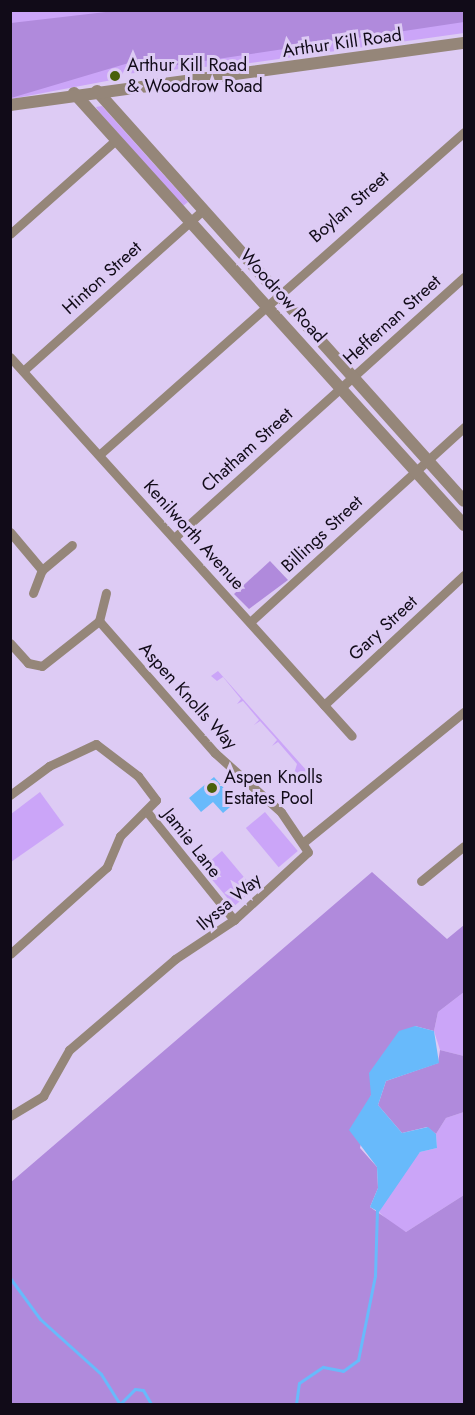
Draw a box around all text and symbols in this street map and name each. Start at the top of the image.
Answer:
street label: Arthur Kill Road [281,24,403,62]
place label: Arthur Kill Road & Woodrow Road [127,55,263,98]
marker: Arthur Kill Road & Woodrow Road [108,69,122,83]
street label: Boylan Street [305,167,393,247]
street label: Hinton Street [58,237,146,319]
street label: Woodrow Road [235,245,331,347]
street label: Heffernan Street [339,271,445,369]
street label: Chatham Street [197,403,297,497]
street label: Kenilworth Avenue [139,476,249,594]
street label: Billings Street [277,491,367,577]
street label: Gary Street [344,591,422,665]
street label: Aspen Knolls Way [134,638,242,754]
place label: Aspen Knolls Estates Pool [224,767,322,810]
marker: Aspen Knolls Estates Pool [205,781,219,795]
street label: Jamie Lane [158,804,226,882]
street label: Ilyssa Way [192,869,266,935]

